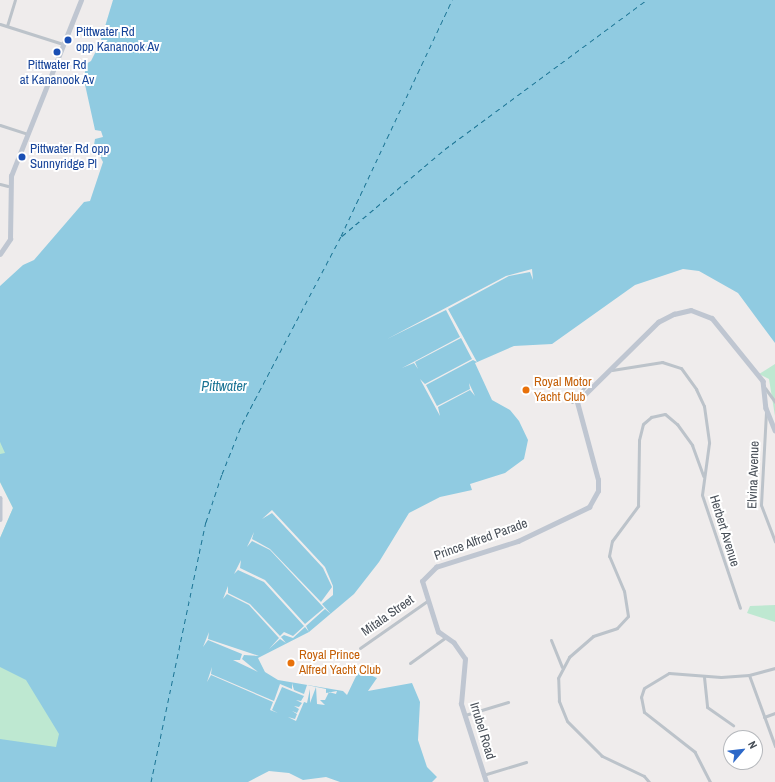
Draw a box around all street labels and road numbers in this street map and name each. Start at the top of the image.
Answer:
street label: Elvina Avenue [745,440,763,510]
street label: Herbert Avenue [706,493,742,569]
street label: Prince Alfred Parade [432,516,530,564]
street label: Mitala Street [359,592,417,640]
street label: Irrubel Road [466,701,498,761]

